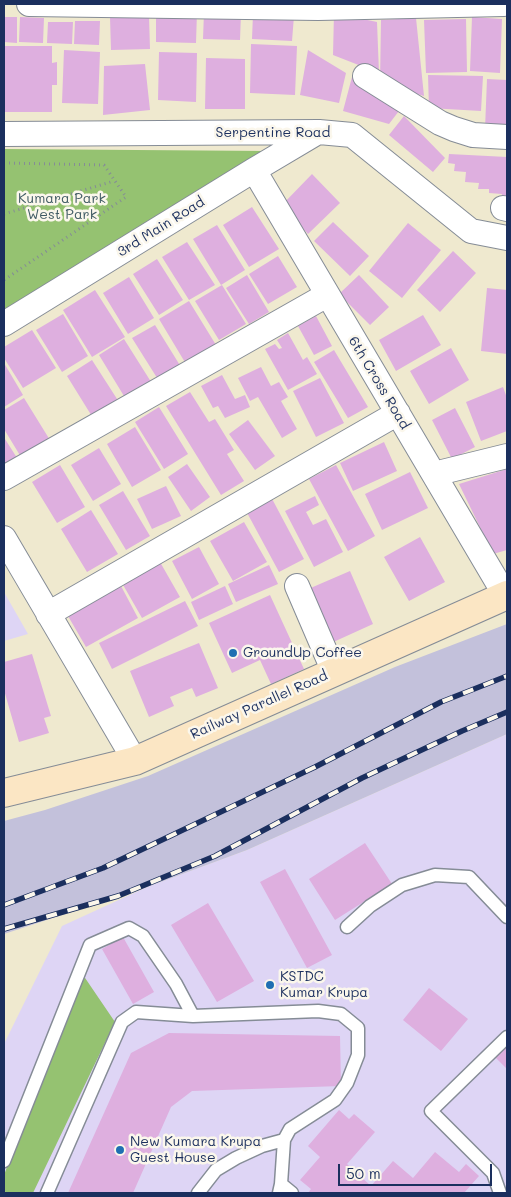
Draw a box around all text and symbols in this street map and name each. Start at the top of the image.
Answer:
street label: Serpentine Road [216,125,330,141]
park label: Kumara Park West Park [18,191,106,223]
street label: 3rd Main Road [114,193,208,261]
street label: 6th Cross Road [345,334,413,432]
place label: GroundUp Coffee [243,645,362,661]
marker: GroundUp Coffee [227,647,239,659]
street label: Railway Parallel Road [188,667,330,743]
place label: KSTDC Kumar Krupa [280,969,368,1002]
marker: KSTDC Kumar Krupa [264,979,276,991]
place label: New Kumara Krupa Guest House [130,1134,261,1166]
marker: New Kumara Krupa Guest House [114,1144,126,1156]
scale bar [341,1154,495,1186]
text: 50 m [346,1163,381,1183]

